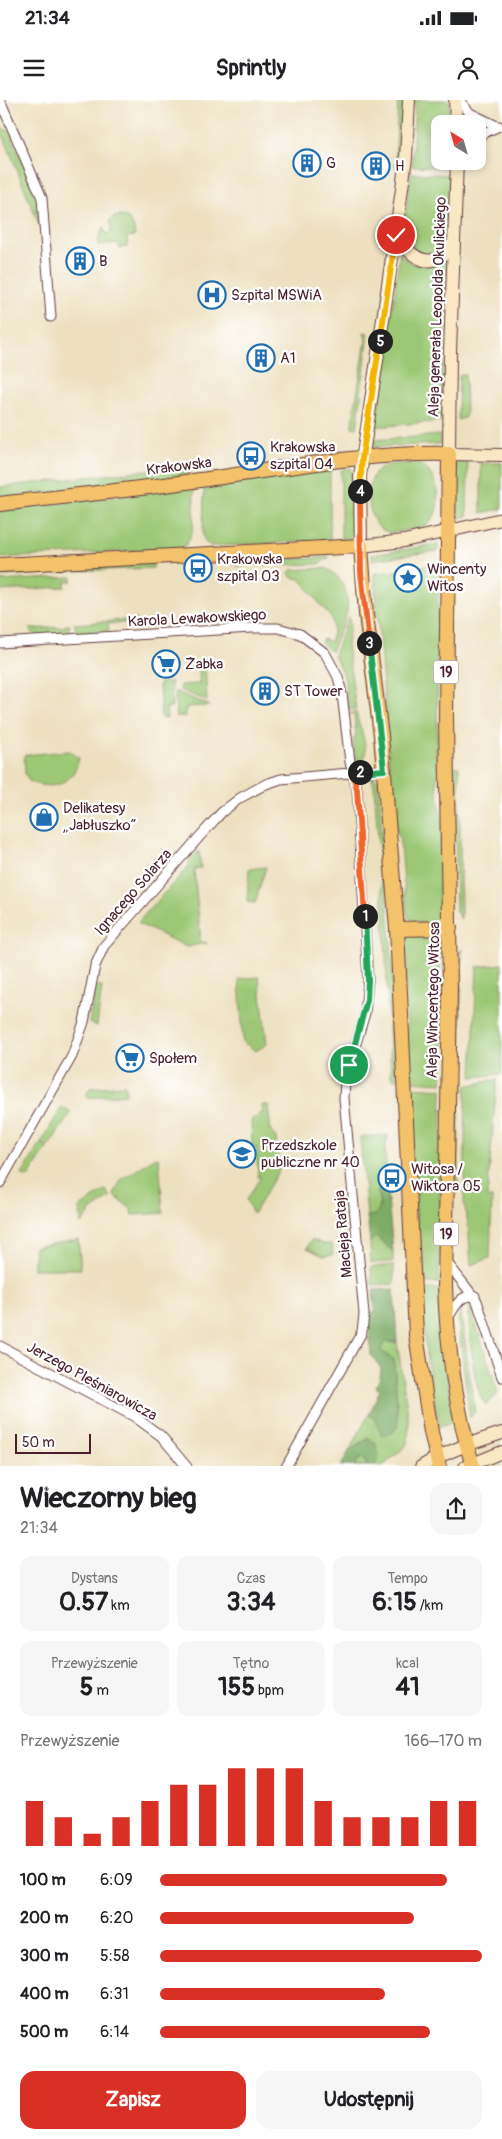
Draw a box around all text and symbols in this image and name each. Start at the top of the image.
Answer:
text: 21:34 [25,6,70,30]
icon: menu [20,54,48,82]
text: Sprintly [216,54,286,82]
icon: person [454,54,482,82]
north arrow [431,115,486,170]
map controls [431,115,486,170]
building icon: G [292,148,322,178]
building icon: H [361,151,391,181]
place label: G [326,154,336,173]
place label: H [395,157,405,176]
street label: Aleja generała Leopolda Okulickiego [424,196,451,418]
pin [375,214,417,256]
icon: check [382,221,410,249]
building icon: B [65,246,95,276]
place label: B [99,252,108,271]
hospital icon: Szpital MSWiA [197,280,227,310]
place label: Szpital MSWiA [231,286,322,305]
pin: 5 [368,328,392,354]
text: 5 [377,333,384,350]
building icon: A1 [246,343,276,373]
place label: A1 [280,349,296,368]
place label: Krakowska szpital 04 [270,438,336,474]
bus stop icon: Krakowska szpital 04 [236,441,266,471]
street label: Krakowska [145,453,213,480]
pin: 4 [348,478,372,504]
text: 4 [356,483,365,500]
place label: Krakowska szpital 03 [217,550,283,586]
bus stop icon: Krakowska szpital 03 [183,553,213,583]
place label: Wincenty Witos [427,560,487,596]
place icon: Wincenty Witos [393,563,423,593]
street label: Karola Lewakowskiego [127,605,267,632]
pin: 3 [356,630,382,656]
text: 3 [366,635,373,652]
supermarket icon: Żabka [151,649,181,679]
place label: Żabka [185,655,223,674]
road number: 19 [434,660,458,684]
building icon: ST Tower [250,676,280,706]
place label: ST Tower [284,682,343,701]
pin: 2 [348,760,372,784]
text: 2 [357,764,364,781]
place label: Delikatesy „Jabłuszko“ [63,799,137,835]
shop icon: Delikatesy „Jabłuszko“ [29,802,59,832]
street label: Ignacego Solarza [91,845,176,940]
pin: 1 [352,904,378,928]
text: 1 [363,908,368,925]
street label: Aleja Wincentego Witosa [423,921,444,1079]
supermarket icon: Społem [115,1043,145,1073]
pin [328,1044,370,1086]
place label: Społem [149,1049,197,1068]
icon: arrive [335,1051,363,1079]
place label: Przedszkole publiczne nr 40 [261,1136,360,1172]
school or university icon: Przedszkole publiczne nr 40 [227,1139,257,1169]
place label: Witosa / Wiktora 05 [411,1160,481,1196]
bus stop icon: Witosa / Wiktora 05 [377,1163,407,1193]
street label: Macieja Rataja [330,1189,357,1279]
road number: 19 [434,1222,458,1246]
street label: Jerzego Pleśniarowicza [23,1338,160,1425]
scale bar [15,1432,91,1455]
text: 50 m [22,1434,55,1451]
text: Wieczorny bieg [20,1481,197,1516]
button: share [430,1483,482,1535]
text: 21:34 [20,1518,58,1538]
text: Dystans [71,1570,118,1587]
text: Czas [237,1570,265,1587]
text: Tempo [388,1570,428,1587]
text: 0.57 [59,1587,108,1618]
text: 3:34 [226,1587,276,1618]
text: 6:15 [372,1587,417,1618]
text: km [108,1597,130,1614]
text: /km [417,1597,443,1614]
text: Przewyższenie [51,1655,138,1672]
text: Tętno [233,1655,269,1672]
text: kcal [396,1655,419,1672]
text: 5 [80,1672,93,1703]
text: 155 [218,1672,255,1703]
text: 41 [396,1672,420,1703]
text: m [93,1682,109,1699]
text: bpm [255,1682,284,1699]
text: Przewyższenie [20,1731,119,1751]
text: 166–170 m [404,1731,482,1751]
text: 100 m [20,1870,66,1890]
text: 6:09 [100,1870,133,1890]
text: 200 m [20,1908,68,1928]
text: 6:20 [100,1908,133,1928]
text: 300 m [20,1946,68,1966]
text: 5:58 [100,1946,130,1966]
text: 400 m [20,1984,69,2004]
text: 6:31 [100,1984,129,2004]
text: 500 m [20,2022,68,2042]
text: 6:14 [100,2022,129,2042]
button: Zapisz [20,2071,246,2129]
button: Udostępnij [256,2071,482,2129]

